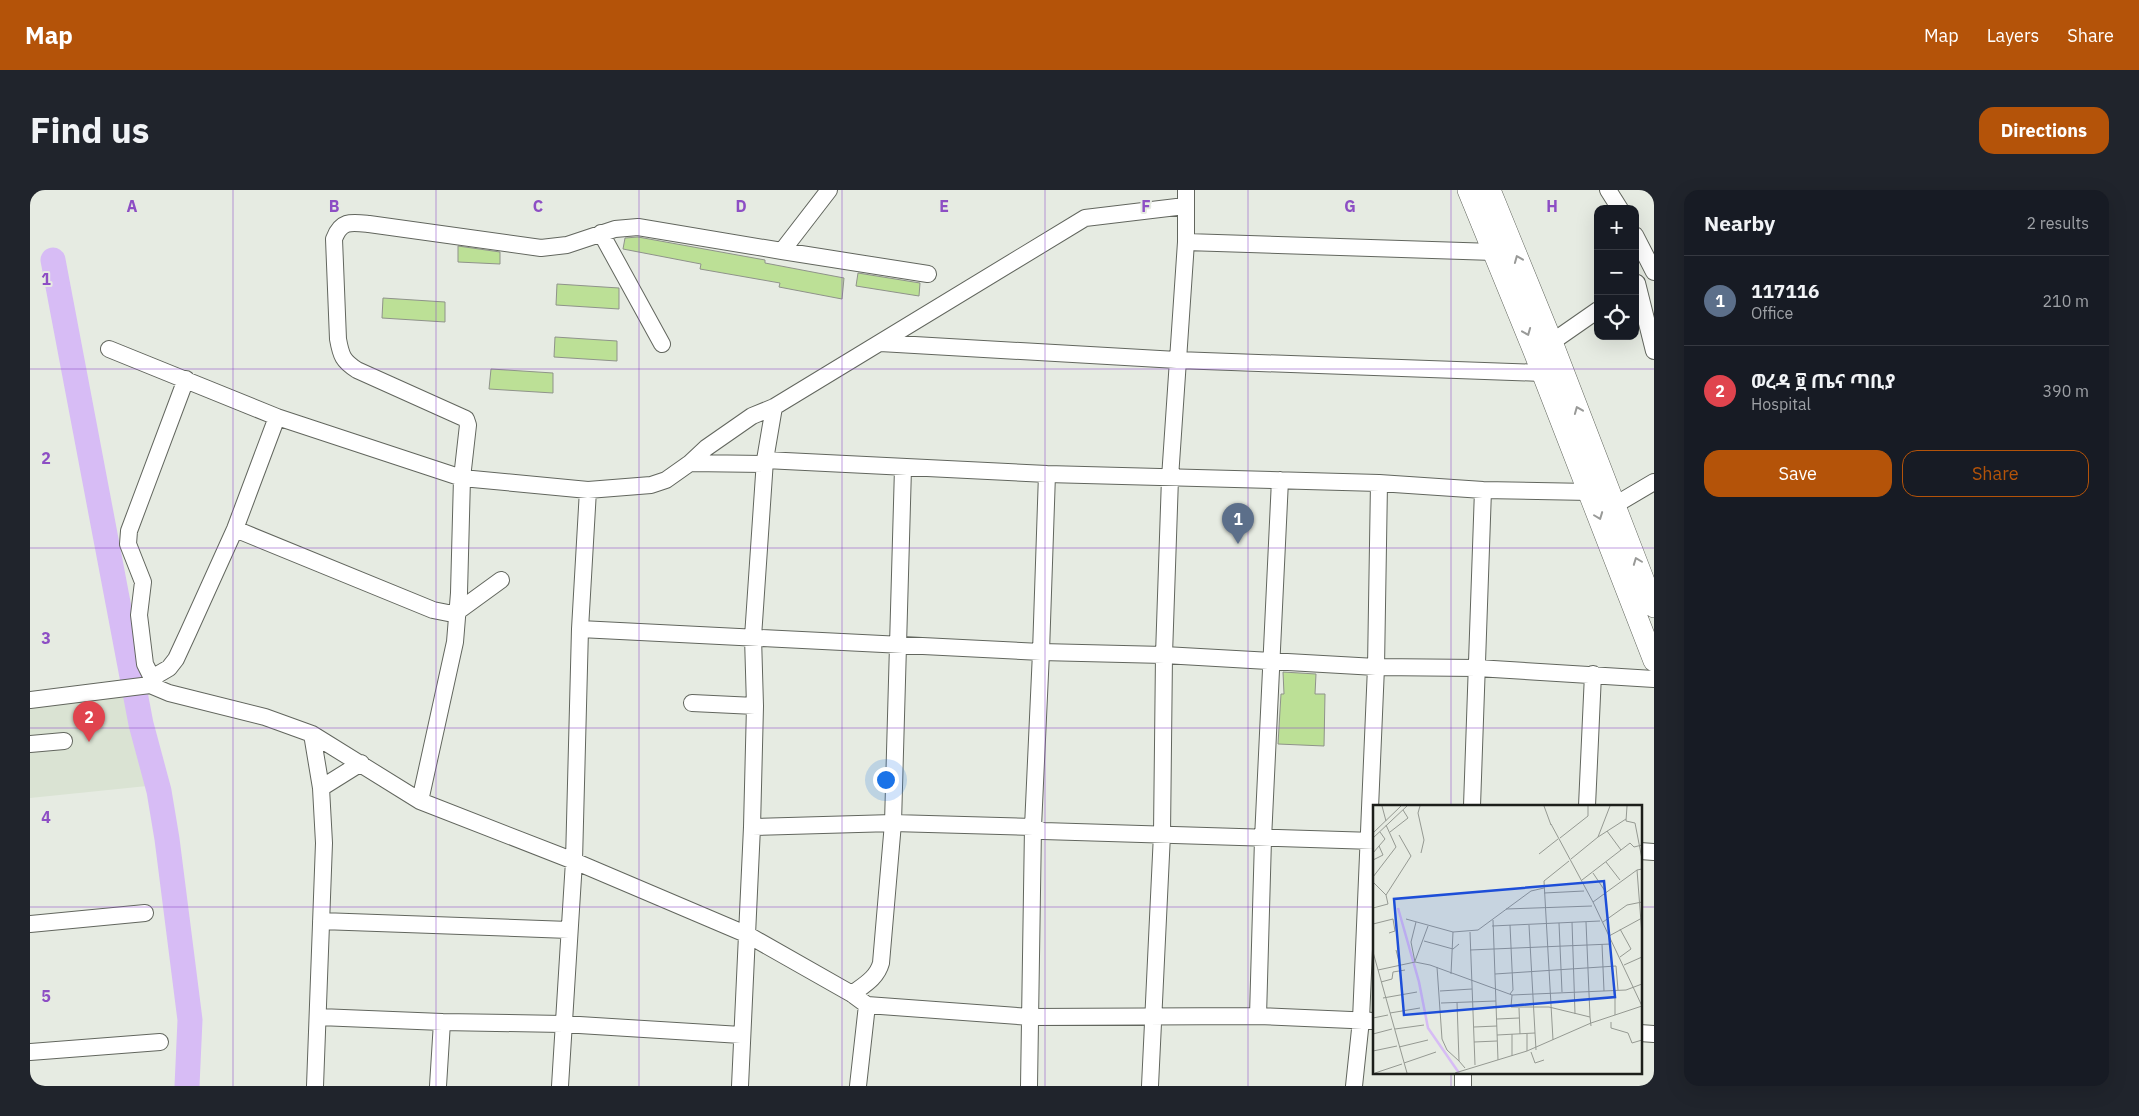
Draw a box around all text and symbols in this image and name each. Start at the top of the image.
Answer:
text: Map [25,19,73,51]
text: Map [1924,24,1959,47]
text: Layers [1987,24,2039,47]
text: Share [2067,24,2114,47]
text: Find us [30,107,149,153]
button: Directions [1979,107,2109,154]
text: A [127,196,138,216]
text: B [329,196,340,216]
text: C [533,196,543,216]
text: D [735,196,747,216]
text: E [939,196,949,216]
text: F [1141,196,1151,216]
text: G [1344,196,1356,216]
text: H [1546,196,1558,216]
map controls [1594,205,1639,340]
button: + [1594,205,1639,250]
text: Nearby [1704,209,1775,237]
text: 2 results [2026,213,2089,233]
button: − [1594,250,1639,295]
one-way arrow [1514,255,1525,264]
text: 1 [41,269,51,289]
text: 117116 [1751,279,1819,303]
text: 1 [1715,291,1725,311]
text: 210 m [2042,291,2089,311]
button: locate [1594,295,1639,340]
text: Office [1751,303,1793,323]
one-way arrow [1520,327,1531,336]
text: ወረዳ ፱ ጤና ጣቢያ [1751,369,1895,393]
text: 2 [1715,381,1725,401]
text: 390 m [2042,381,2089,401]
text: Hospital [1751,394,1811,414]
one-way arrow [1574,406,1584,415]
text: 2 [41,448,51,468]
button: Save [1704,450,1892,497]
button: Share [1902,450,2089,497]
pin: 1 [1222,503,1254,544]
one-way arrow [1593,511,1603,520]
one-way arrow [1633,558,1643,566]
text: 3 [41,628,51,648]
pin: 2 [73,701,105,742]
your location [873,767,899,793]
inset map [1373,805,1642,1074]
text: 4 [41,807,51,827]
text: 5 [41,986,51,1006]

